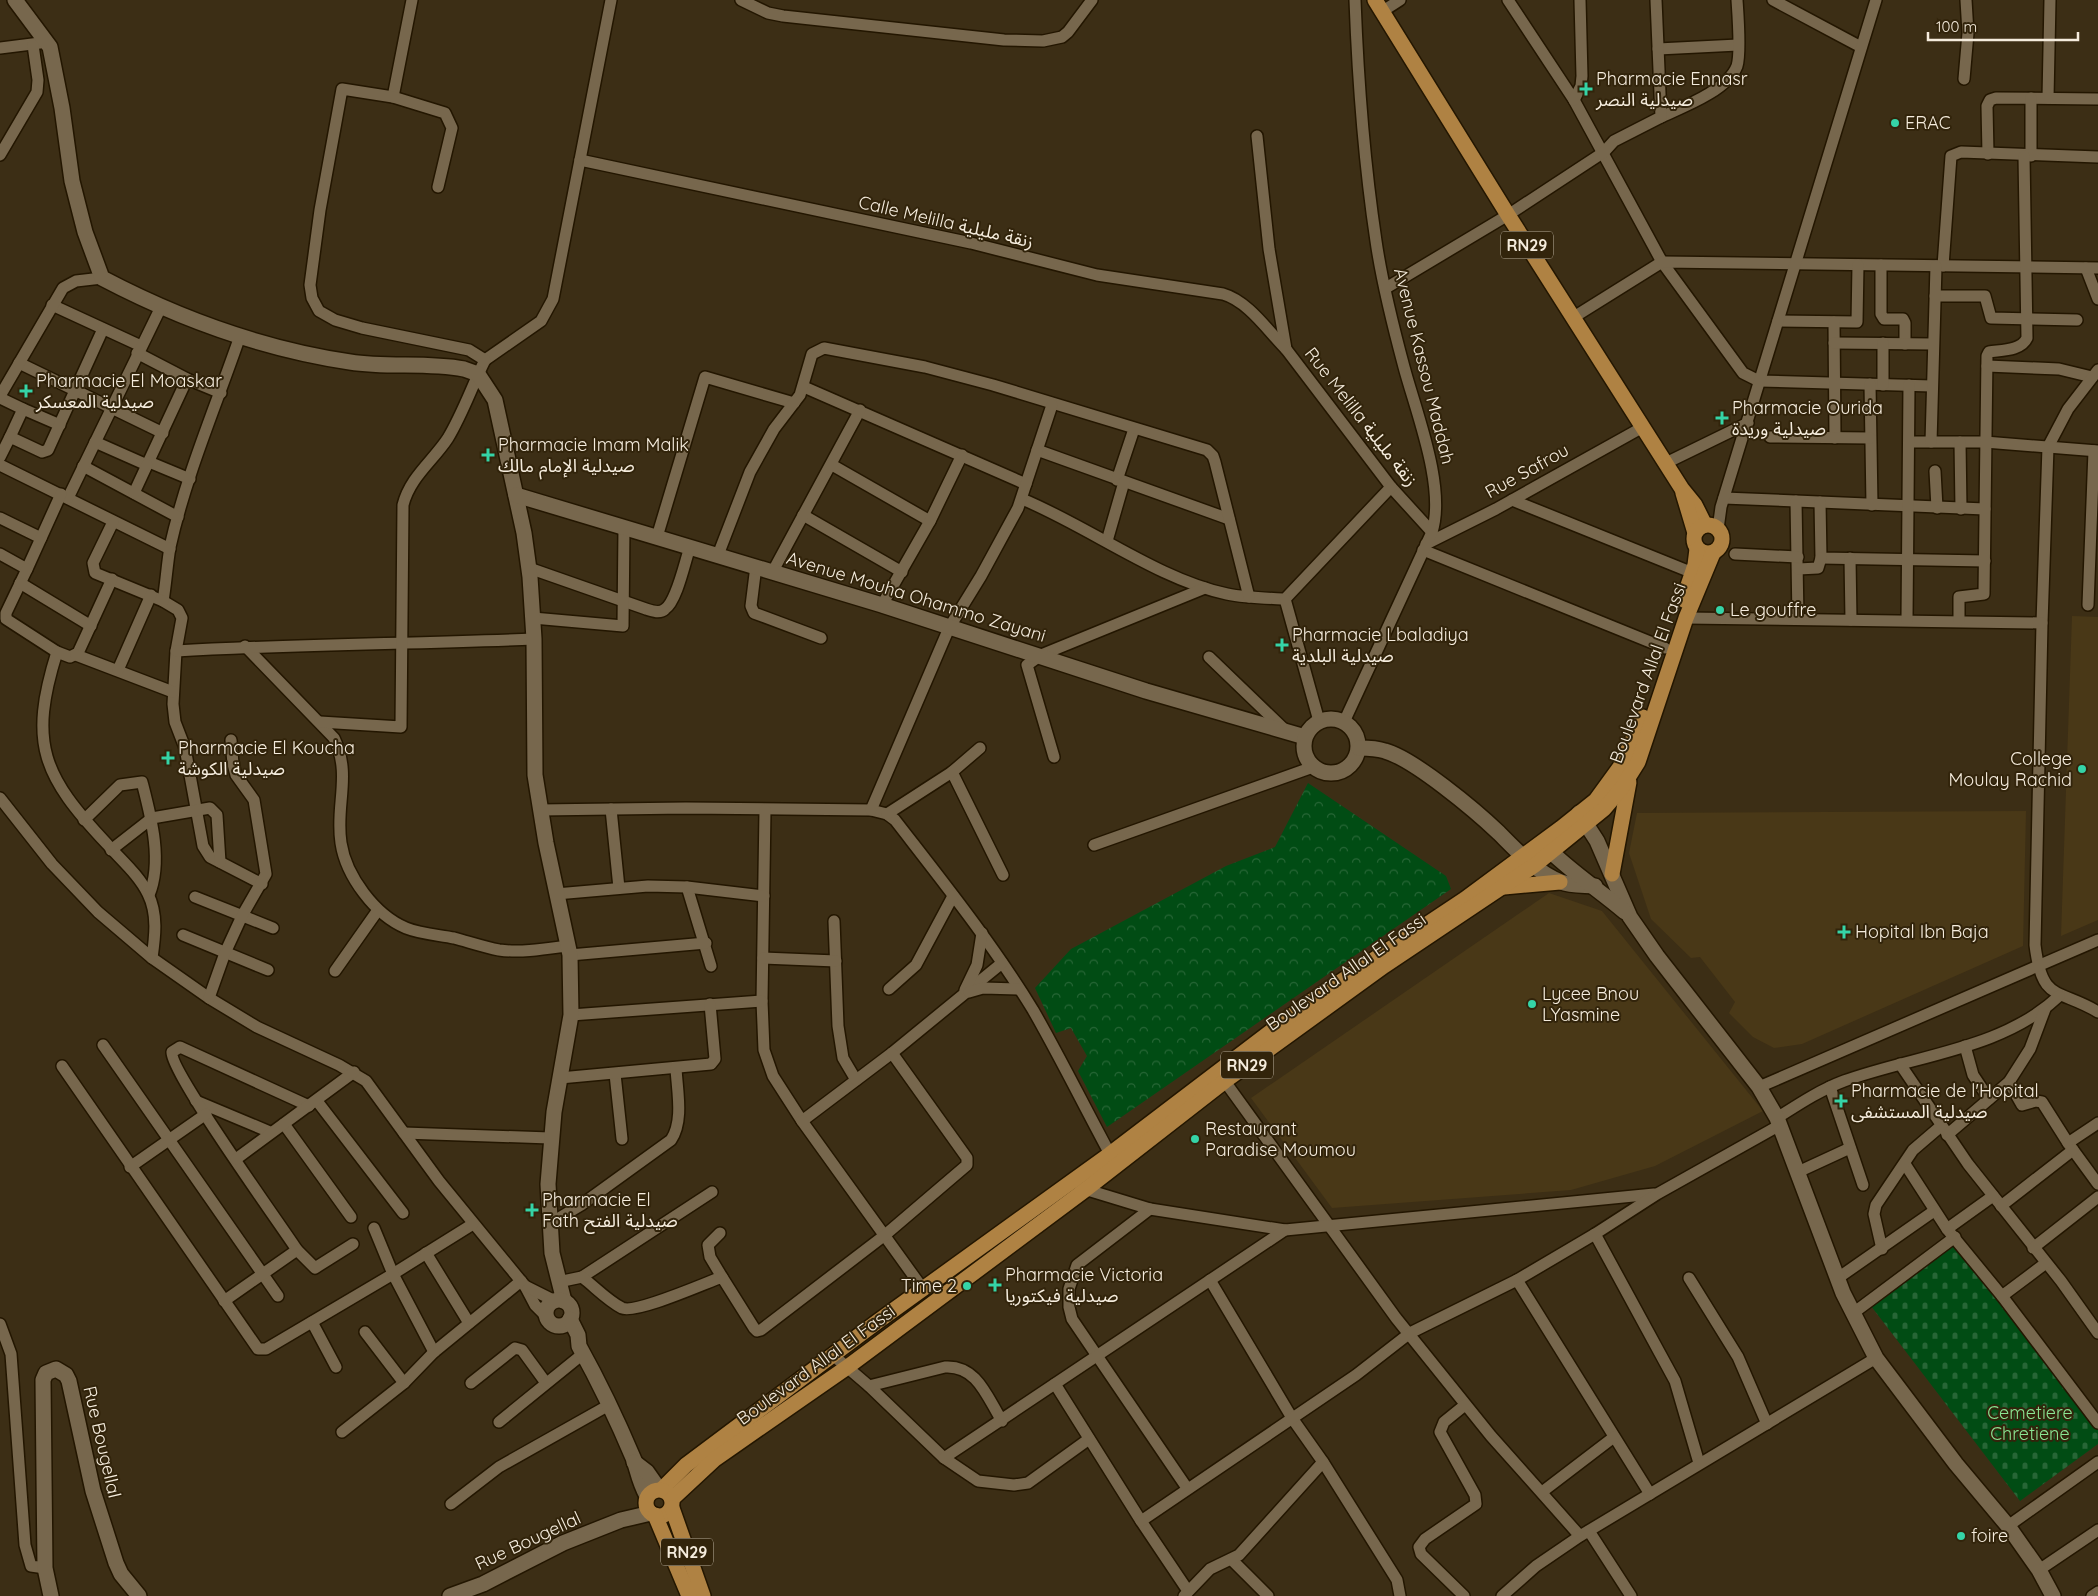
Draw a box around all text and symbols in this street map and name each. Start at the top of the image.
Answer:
scale bar [1928,10,2078,42]
text: 100 m [1936,17,1977,36]
place label: Pharmacie Ennasr صيدلية النصر [1595,67,1748,111]
marker: Pharmacie Ennasr صيدلية النصر [1580,83,1592,95]
place label: ERAC [1905,111,1951,134]
marker: ERAC [1889,117,1901,129]
street label: Calle Melilla زنقة مليلية [856,190,1036,253]
road number: RN29 [1501,232,1553,258]
street label: Avenue Kassou Maddah [1389,265,1460,466]
street label: Rue Melilla زنقة مليلية [1300,343,1423,491]
place label: Pharmacie El Moaskar صيدلية المعسكر [35,369,222,413]
marker: Pharmacie El Moaskar صيدلية المعسكر [20,385,32,397]
place label: Pharmacie Ourida صيدلية وريدة [1732,396,1883,440]
marker: Pharmacie Ourida صيدلية وريدة [1716,412,1728,424]
place label: Pharmacie Imam Malik صيدلية الإمام مالك [498,433,689,480]
street label: Rue Safrou [1481,438,1573,503]
marker: Pharmacie Imam Malik صيدلية الإمام مالك [482,449,494,461]
street label: Avenue Mouha Ohammo Zayani [784,546,1049,647]
street label: Boulevard Allal El Fassi [1604,580,1691,766]
place label: Le gouffre [1730,598,1816,621]
marker: Le gouffre [1714,604,1726,616]
place label: Pharmacie Lbaladiya صيدلية البلدية [1292,623,1469,667]
marker: Pharmacie Lbaladiya صيدلية البلدية [1276,639,1288,651]
place label: Pharmacie El Koucha صيدلية الكوشة [178,736,355,780]
place label: College Moulay Rachid [1948,747,2072,791]
marker: Pharmacie El Koucha صيدلية الكوشة [162,752,174,764]
marker: College Moulay Rachid [2076,763,2088,775]
street label: Boulevard Allal El Fassi [1261,908,1430,1036]
place label: Hopital Ibn Baja [1855,920,1989,943]
marker: Hopital Ibn Baja [1837,925,1851,939]
place label: Lycee Bnou LYasmine [1542,982,1639,1026]
marker: Lycee Bnou LYasmine [1526,998,1538,1010]
road number: RN29 [1221,1052,1273,1078]
place label: Pharmacie de l'Hopital صيدلية المستشفى [1851,1079,2039,1123]
marker: Pharmacie de l'Hopital صيدلية المستشفى [1835,1095,1847,1107]
place label: Restaurant Paradise Moumou [1205,1117,1356,1161]
marker: Restaurant Paradise Moumou [1189,1133,1201,1145]
place label: Pharmacie El Fath صيدلية الفتح [542,1188,678,1234]
marker: Pharmacie El Fath صيدلية الفتح [526,1204,538,1216]
place label: Pharmacie Victoria صيدلية فيكتوريا [1005,1263,1163,1307]
place label: Time 2 [901,1274,957,1297]
marker: Pharmacie Victoria صيدلية فيكتوريا [989,1279,1001,1291]
marker: Time 2 [961,1280,973,1292]
street label: Boulevard Allal El Fassi [732,1299,899,1430]
street label: Rue Bougellal [78,1384,127,1500]
park label: Cemetiere Chretiene [1987,1401,2073,1445]
street label: Rue Bougellal [471,1506,584,1575]
place label: foire [1971,1524,2008,1547]
marker: foire [1955,1530,1967,1542]
road number: RN29 [661,1538,713,1565]

